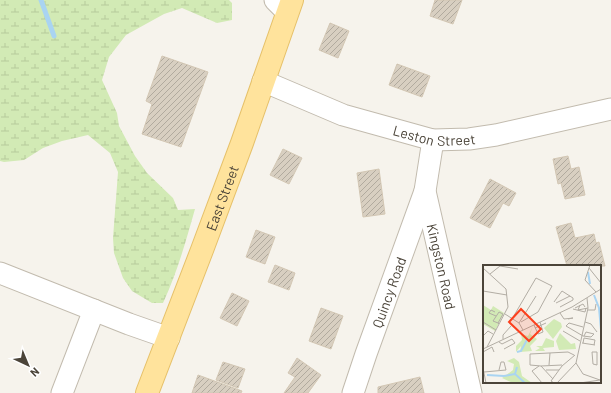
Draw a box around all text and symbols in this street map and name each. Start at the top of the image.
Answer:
street label: Leston Street [391,121,476,149]
street label: East Street [202,163,242,233]
street label: Kingston Road [424,222,460,311]
street label: Quincy Road [368,254,409,330]
inset map [483,265,601,383]
north arrow [8,345,48,385]
text: N [28,365,42,380]

